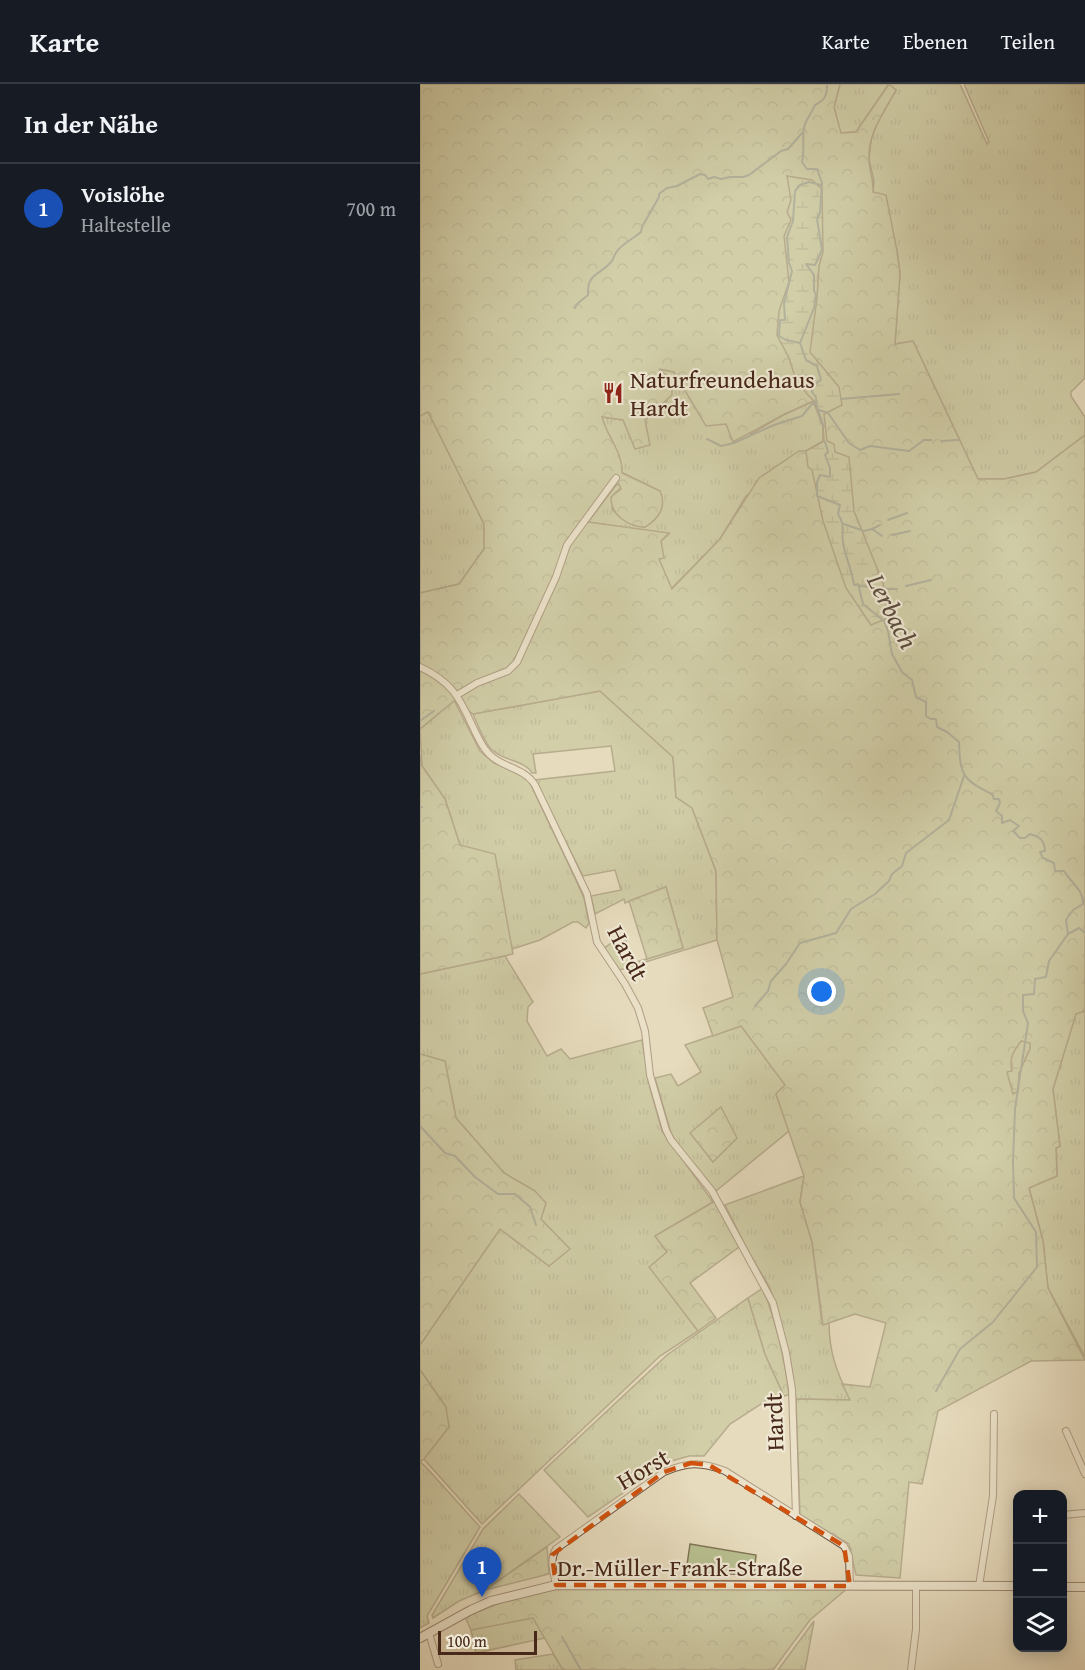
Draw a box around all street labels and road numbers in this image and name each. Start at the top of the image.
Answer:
street label: Hardt [599,919,657,987]
street label: Hardt [755,1392,793,1452]
street label: Horst [610,1439,676,1498]
street label: Dr.-Müller-Frank-Straße [557,1550,803,1585]

